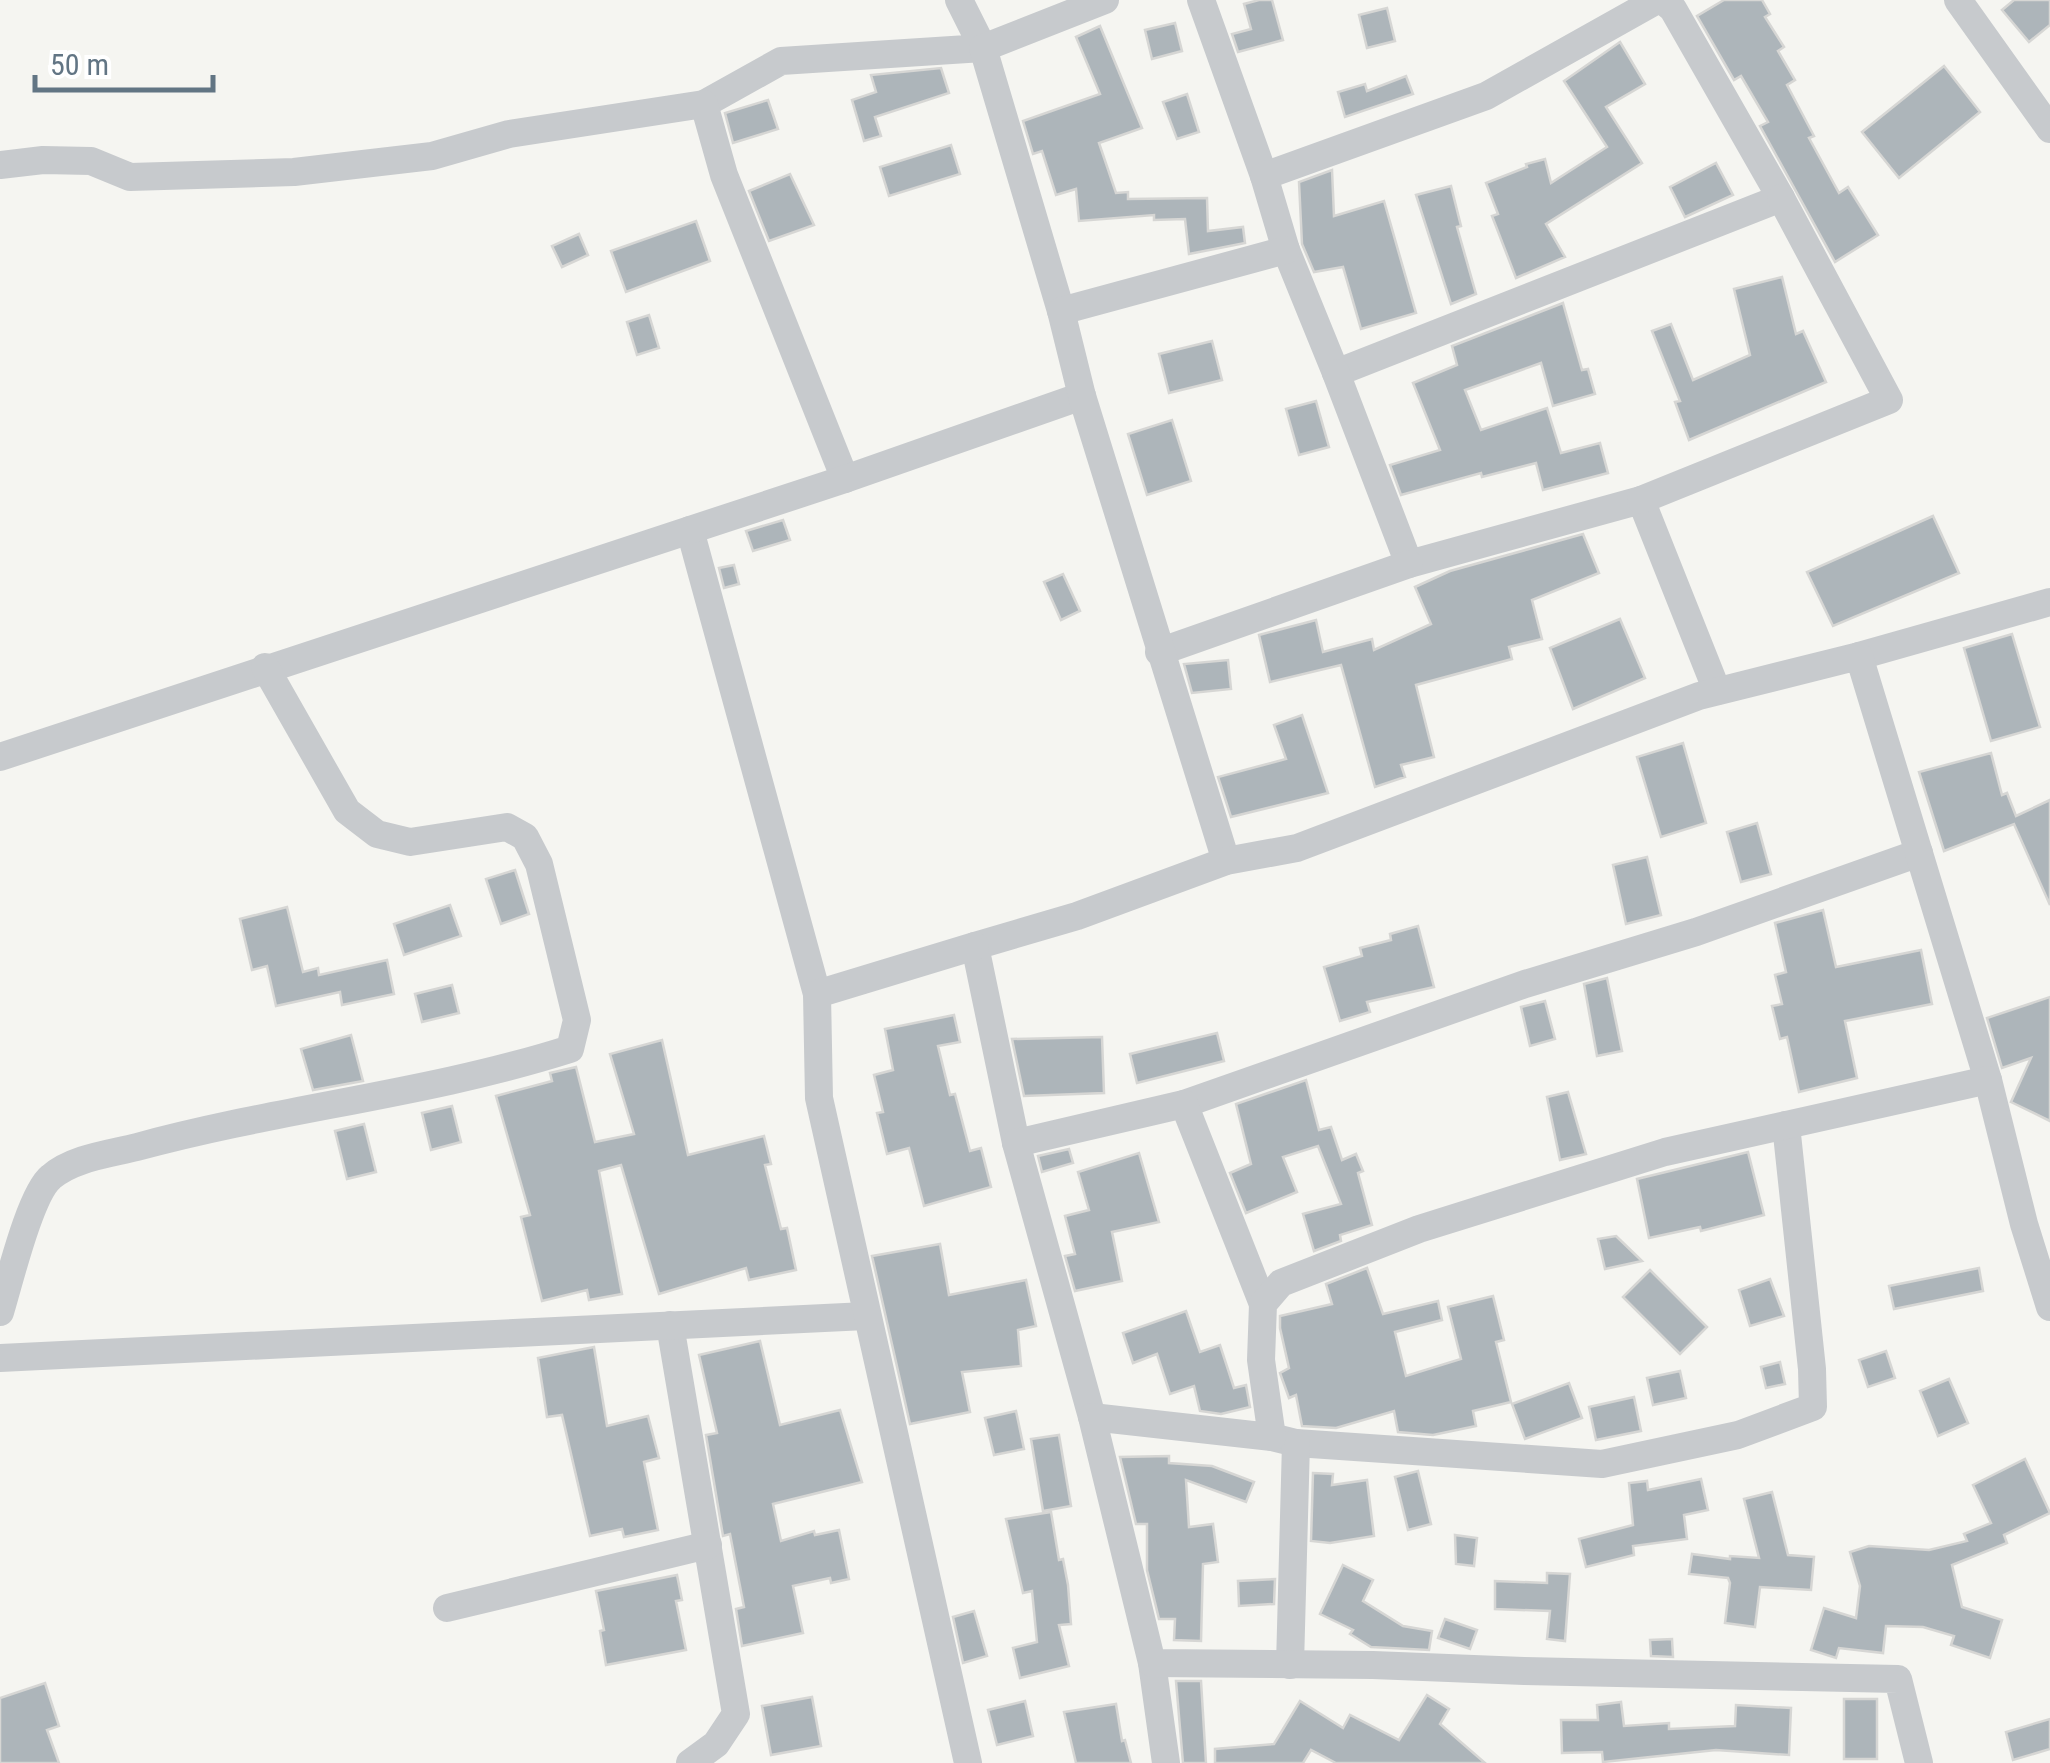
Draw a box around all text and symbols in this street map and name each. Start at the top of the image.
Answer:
scale bar [35,30,212,92]
text: 50 m [50,47,109,82]

